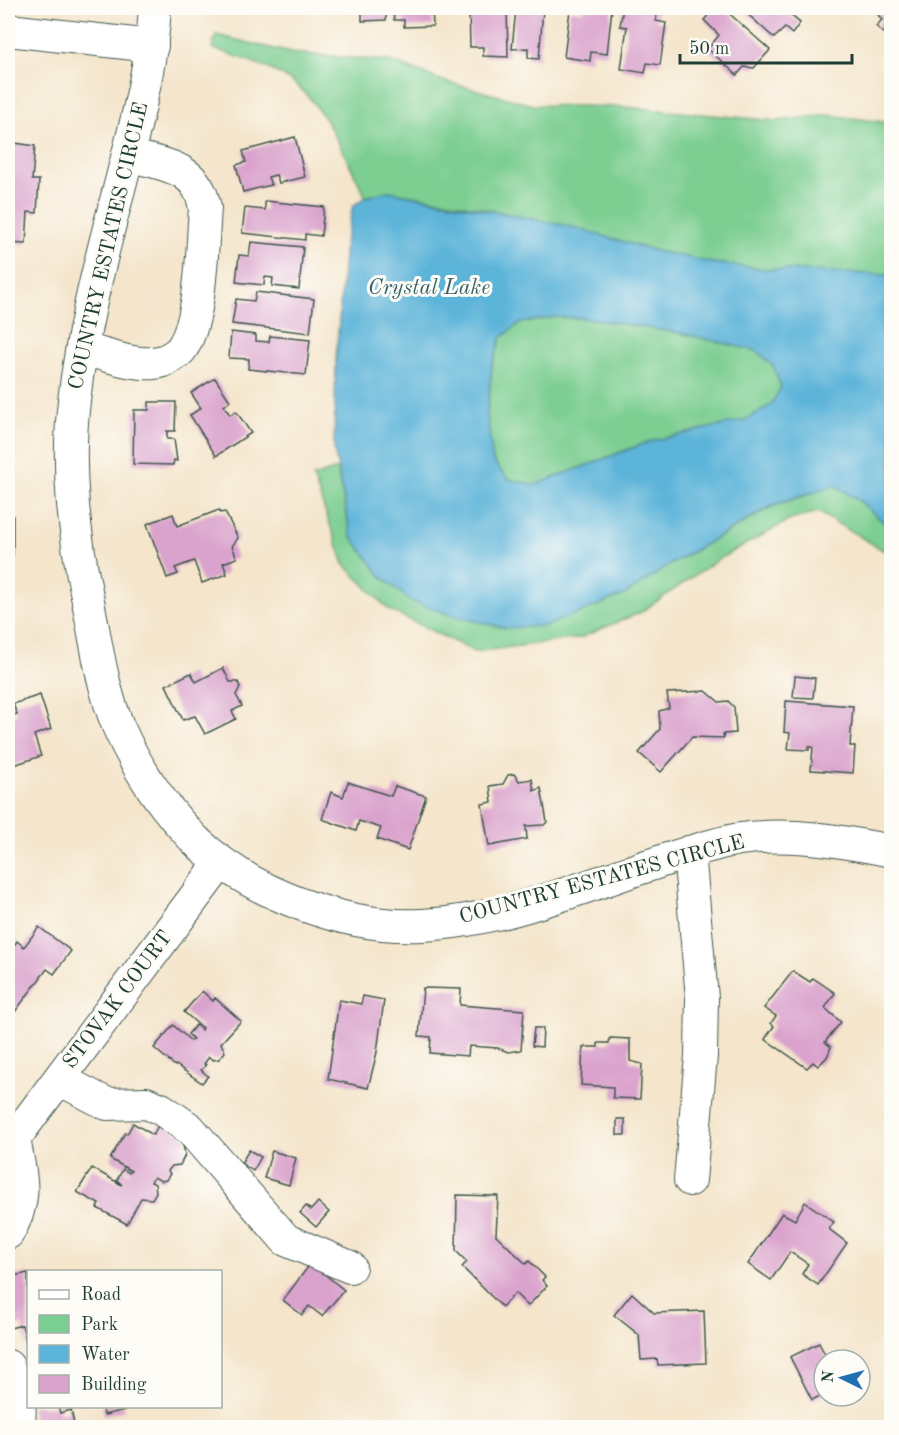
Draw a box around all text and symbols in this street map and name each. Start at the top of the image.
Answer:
scale bar [680,27,852,65]
text: 50 m [689,40,729,58]
street label: COUNTRY ESTATES CIRCLE [66,100,152,392]
water label: Crystal Lake [368,277,490,299]
street label: COUNTRY ESTATES CIRCLE [457,832,747,928]
street label: STOVAK COURT [59,927,177,1073]
legend [27,1270,222,1408]
text: Road [81,1286,121,1304]
text: Park [81,1316,118,1334]
text: Water [81,1346,130,1364]
north arrow [812,1348,872,1408]
text: N [821,1369,838,1384]
text: Building [81,1376,147,1394]

